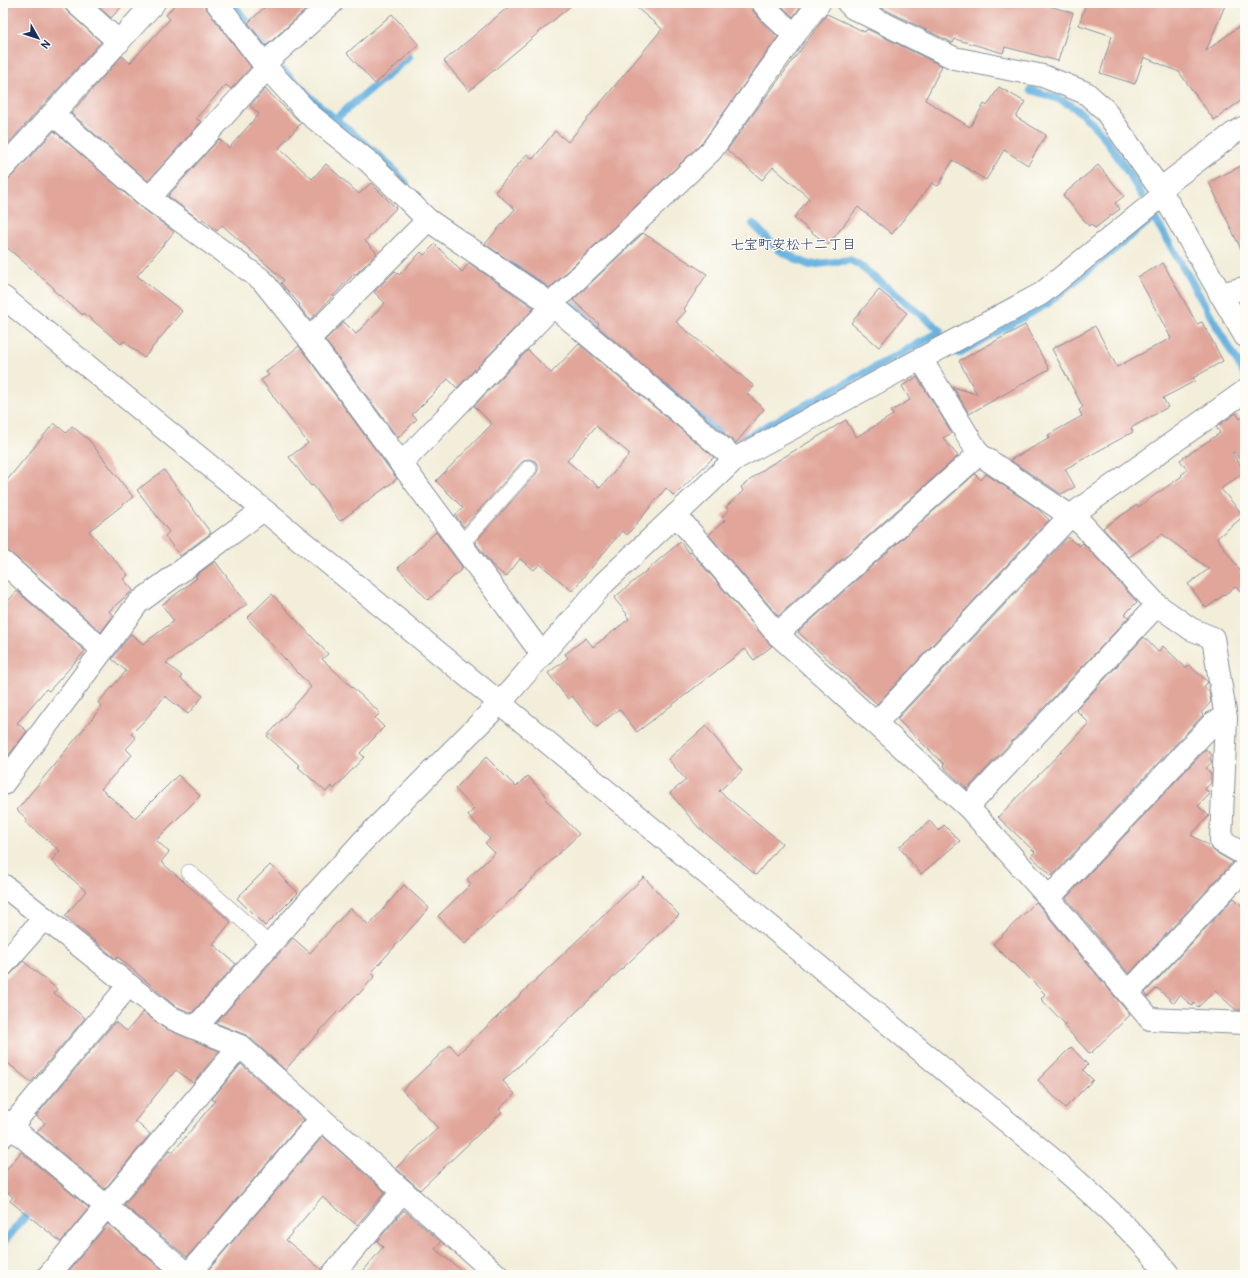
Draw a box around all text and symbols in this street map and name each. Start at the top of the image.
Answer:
north arrow [18,18,58,58]
text: N [38,37,53,51]
district label: 七宝町安松十二丁目 [730,236,856,253]

